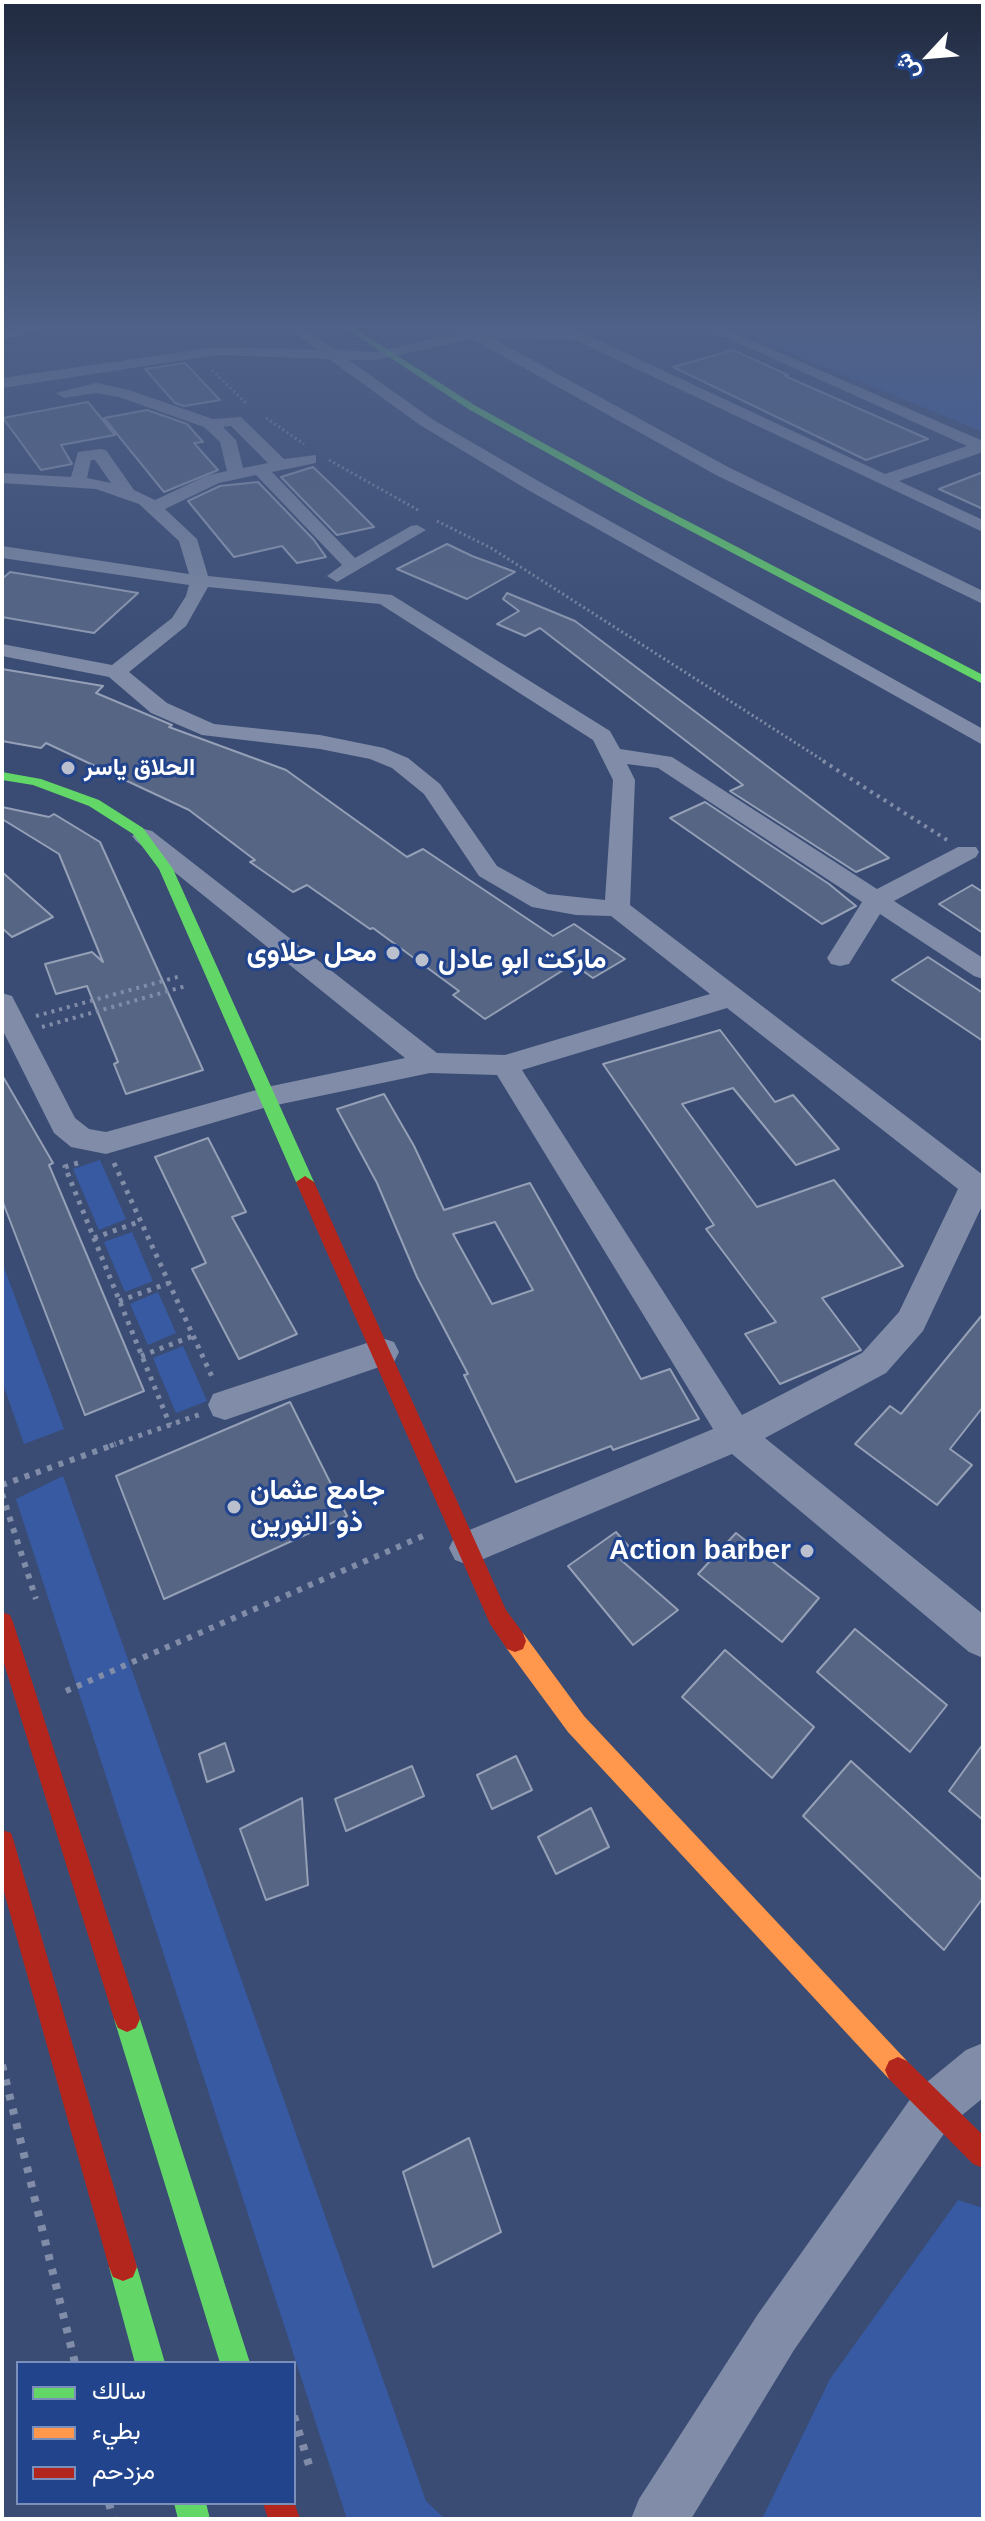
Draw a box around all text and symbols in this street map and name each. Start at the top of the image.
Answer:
north arrow [889,16,969,96]
text: ش [890,49,924,84]
place label: الحلاق ياسر [84,754,195,782]
marker: الحلاق ياسر [59,759,77,777]
place label: محل حلاوى [246,936,377,970]
place label: ماركت ابو عادل [438,943,607,977]
marker: محل حلاوى [384,944,402,962]
marker: ماركت ابو عادل [413,951,431,969]
place label: جامع عثمان ذو النورين [250,1474,385,1540]
marker: جامع عثمان ذو النورين [225,1498,243,1516]
place label: Action barber [609,1534,791,1568]
marker: Action barber [798,1542,816,1560]
legend [16,2361,296,2505]
text: سالك [92,2377,146,2404]
text: بطيء [92,2417,141,2444]
text: مزدحم [92,2457,155,2484]

